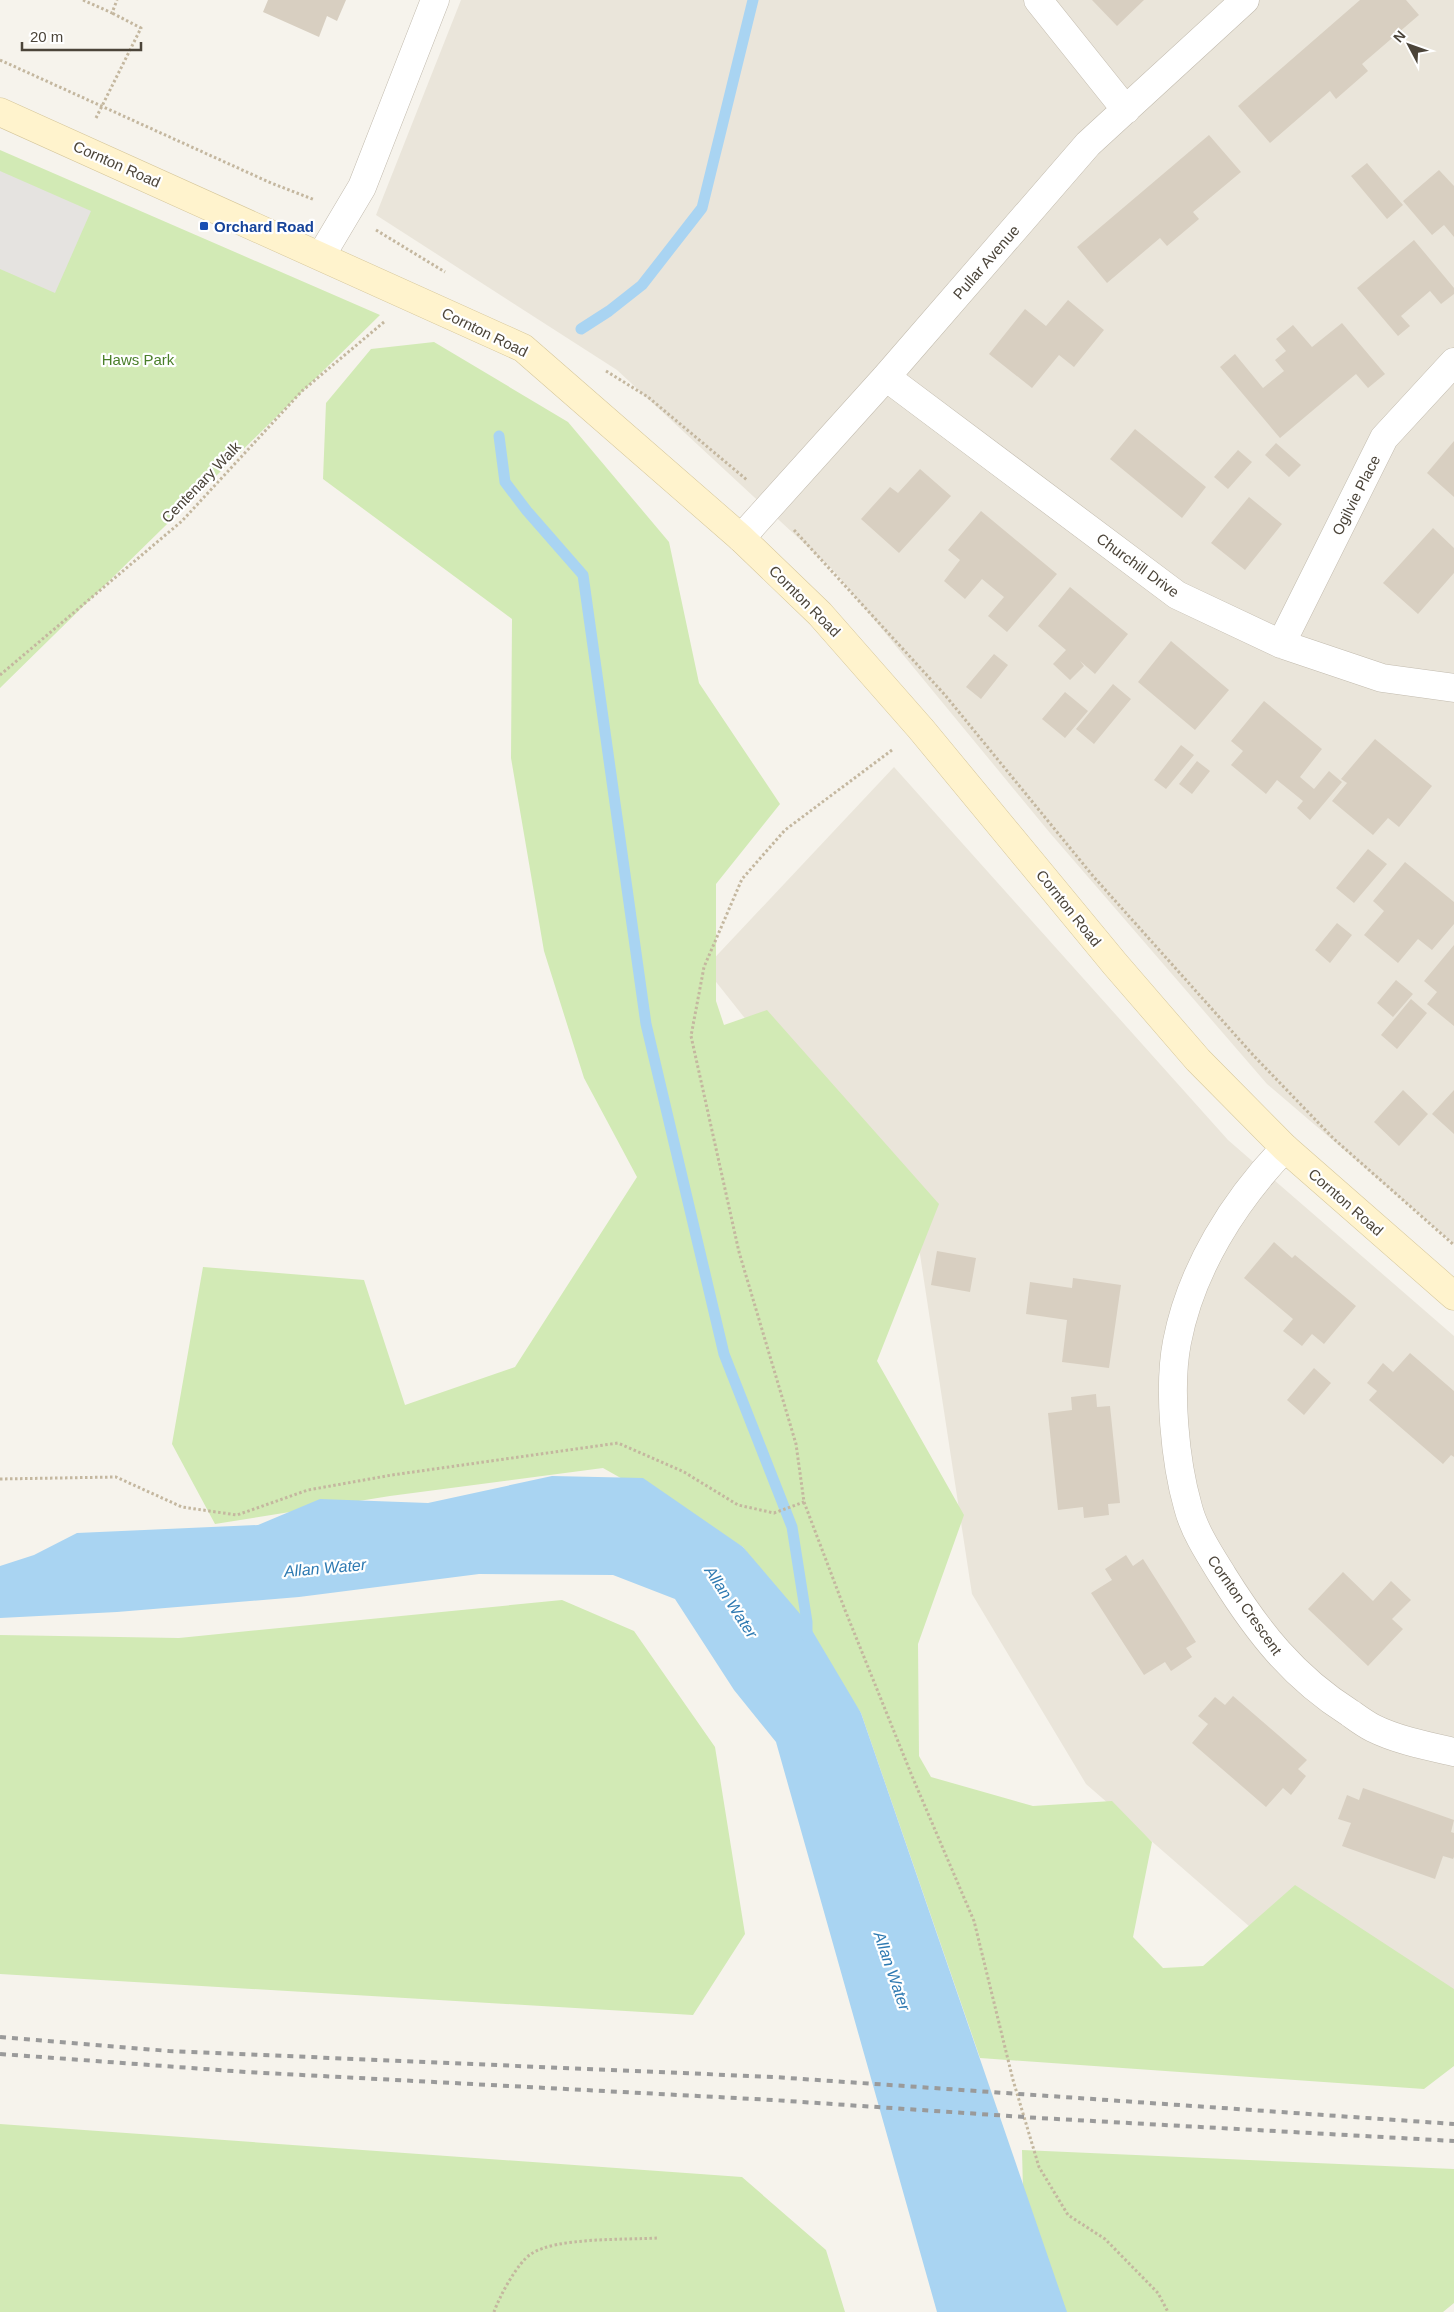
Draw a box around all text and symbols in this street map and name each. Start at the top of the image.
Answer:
scale bar [22,20,141,52]
north arrow [1384,20,1434,70]
text: N [1390,27,1409,46]
text: 20 m [30,28,63,45]
street label: Cornton Road [71,137,163,191]
place label: Orchard Road [214,218,314,235]
marker: Orchard Road [198,220,210,232]
street label: Pullar Avenue [949,222,1023,302]
street label: Cornton Road [439,304,531,360]
park label: Haws Park [102,351,175,368]
street label: Centenary Walk [158,438,244,526]
street label: Ogilvie Place [1329,452,1383,538]
street label: Churchill Drive [1094,529,1182,601]
street label: Cornton Road [766,562,844,640]
street label: Cornton Road [1033,866,1105,950]
street label: Cornton Road [1305,1165,1387,1239]
street label: Cornton Crescent [1204,1552,1286,1659]
water label: Allan Water [282,1556,367,1580]
water label: Allan Water [701,1562,761,1642]
water label: Allan Water [870,1928,914,2013]

